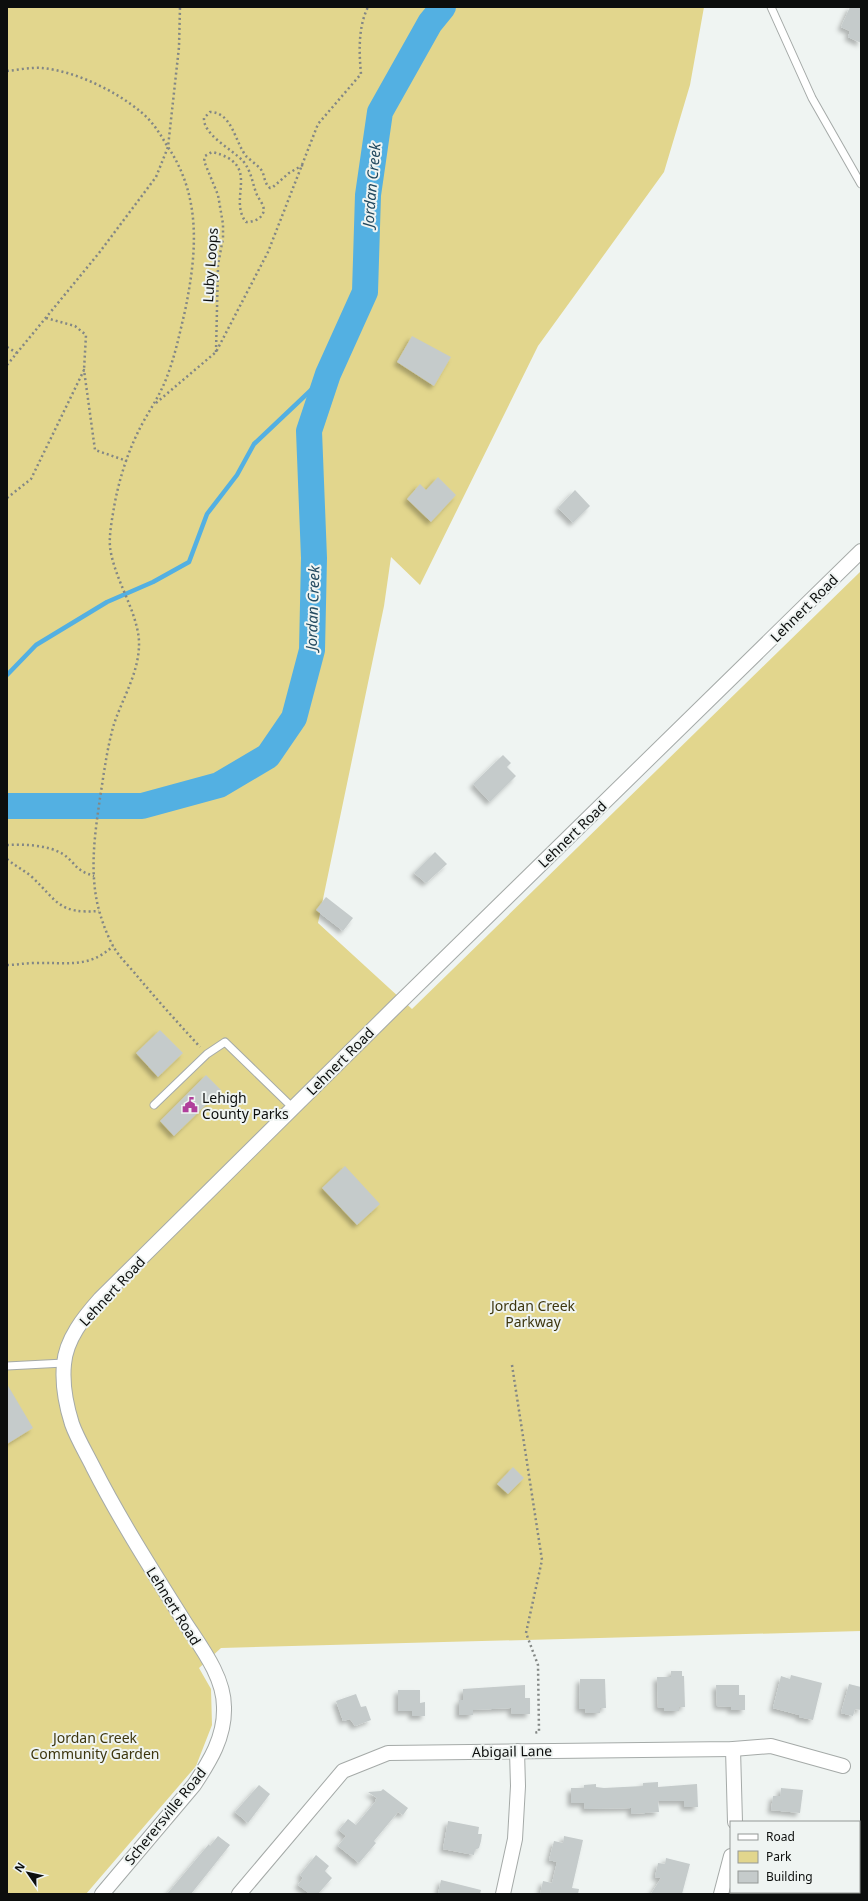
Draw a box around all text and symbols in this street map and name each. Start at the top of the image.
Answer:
water label: Jordan Creek [357,141,385,231]
street label: Luby Loops [198,227,222,303]
water label: Jordan Creek [300,565,323,654]
street label: Lehnert Road [766,570,842,646]
street label: Lehnert Road [534,796,610,872]
street label: Lehnert Road [302,1023,378,1099]
place label: Lehigh County Parks [202,1088,289,1123]
public building icon: Lehigh County Parks [181,1096,199,1114]
street label: Lehnert Road [75,1252,149,1330]
park label: Jordan Creek Parkway [489,1296,576,1331]
street label: Lehnert Road [142,1563,206,1649]
park label: Jordan Creek Community Garden [31,1728,159,1763]
street label: Abigail Lane [472,1741,552,1761]
street label: Scherersville Road [120,1763,210,1869]
legend [730,1821,860,1893]
text: Road [766,1828,795,1845]
text: Park [766,1848,792,1865]
north arrow [8,1853,48,1893]
text: N [11,1859,28,1875]
text: Building [766,1868,813,1885]

